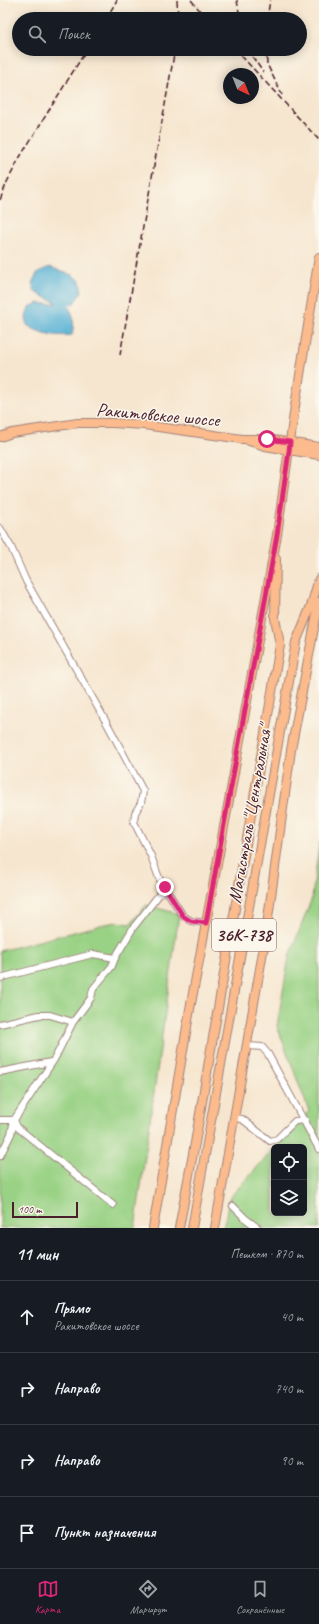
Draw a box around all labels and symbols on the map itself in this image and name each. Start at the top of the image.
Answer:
north arrow [223,68,259,104]
street label: Ракитовское шоссе [95,398,222,432]
route start [258,430,276,448]
street label: Магистраль "Центральная" [223,720,278,905]
route end [156,878,174,896]
road number: 36К-738 [212,919,276,951]
scale bar [12,1200,78,1219]

